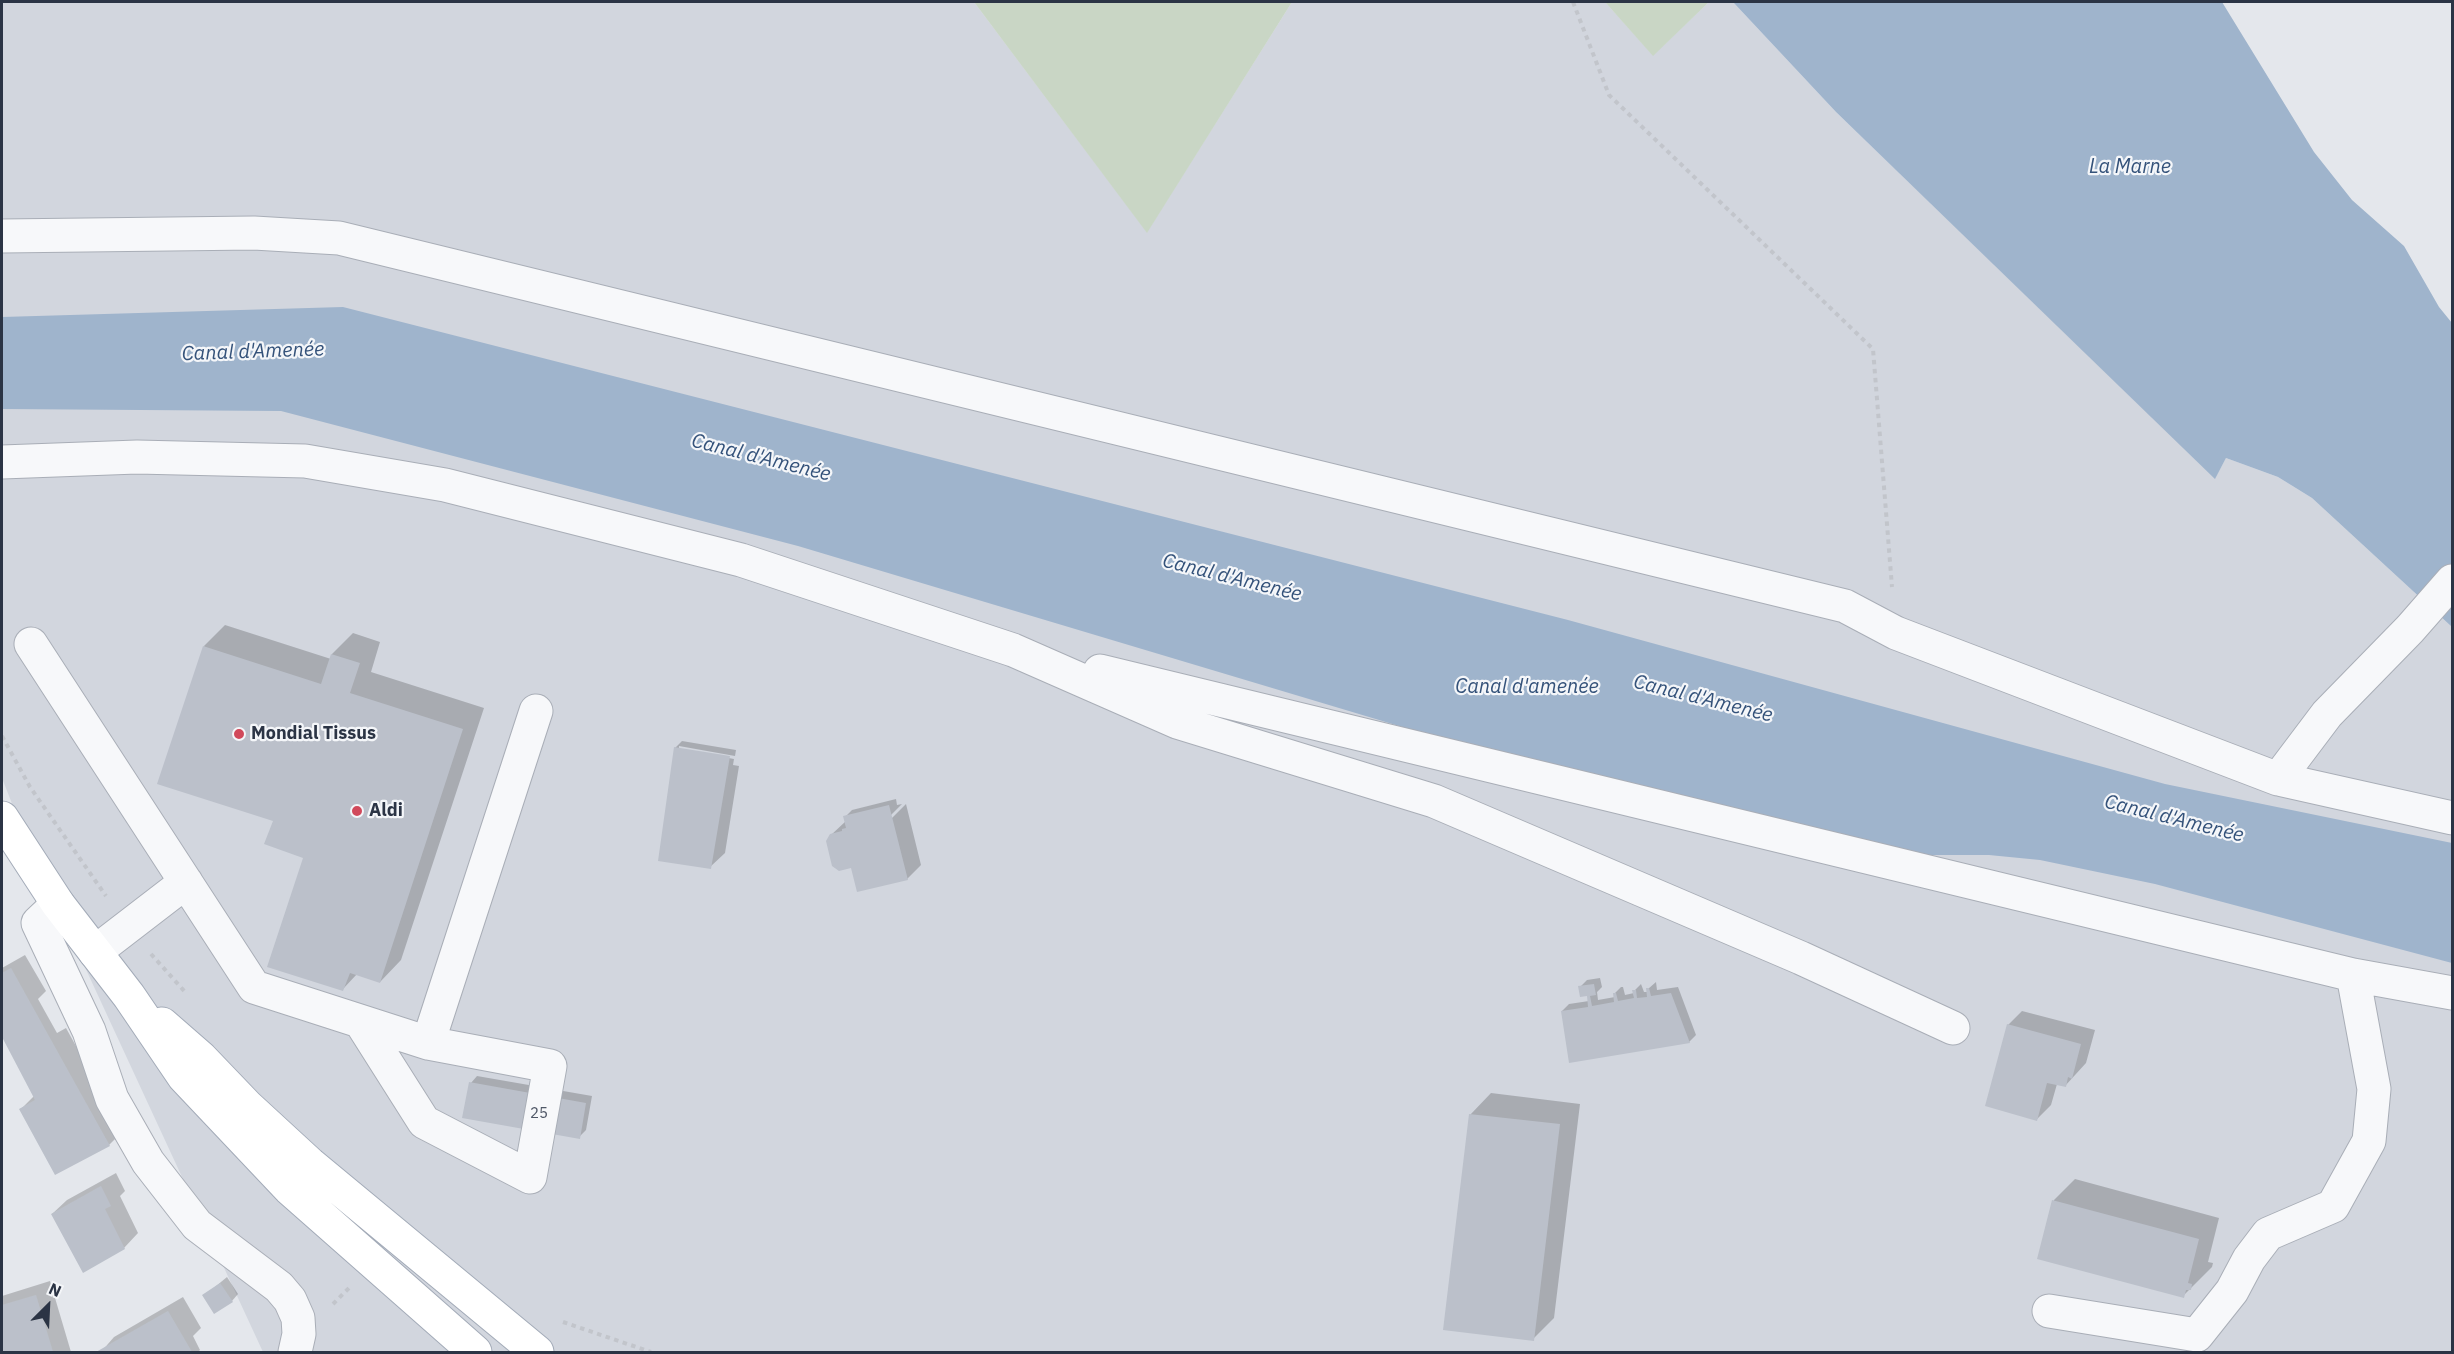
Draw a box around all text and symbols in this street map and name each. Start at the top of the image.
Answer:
water label: La Marne [2089,155,2171,179]
water label: Canal d'Amenée [181,338,325,366]
water label: Canal d'Amenée [689,429,833,487]
water label: Canal d'Amenée [1160,549,1304,607]
water label: Canal d'Amenée [1631,670,1775,728]
water label: Canal d'amenée [1455,675,1599,699]
place label: Mondial Tissus [251,723,376,745]
marker: Mondial Tissus [232,727,246,741]
water label: Canal d'Amenée [2102,790,2246,848]
place label: Aldi [369,800,403,822]
marker: Aldi [350,804,364,818]
house number: 25 [530,1105,548,1123]
north arrow [18,1276,78,1336]
text: N [46,1278,65,1301]

